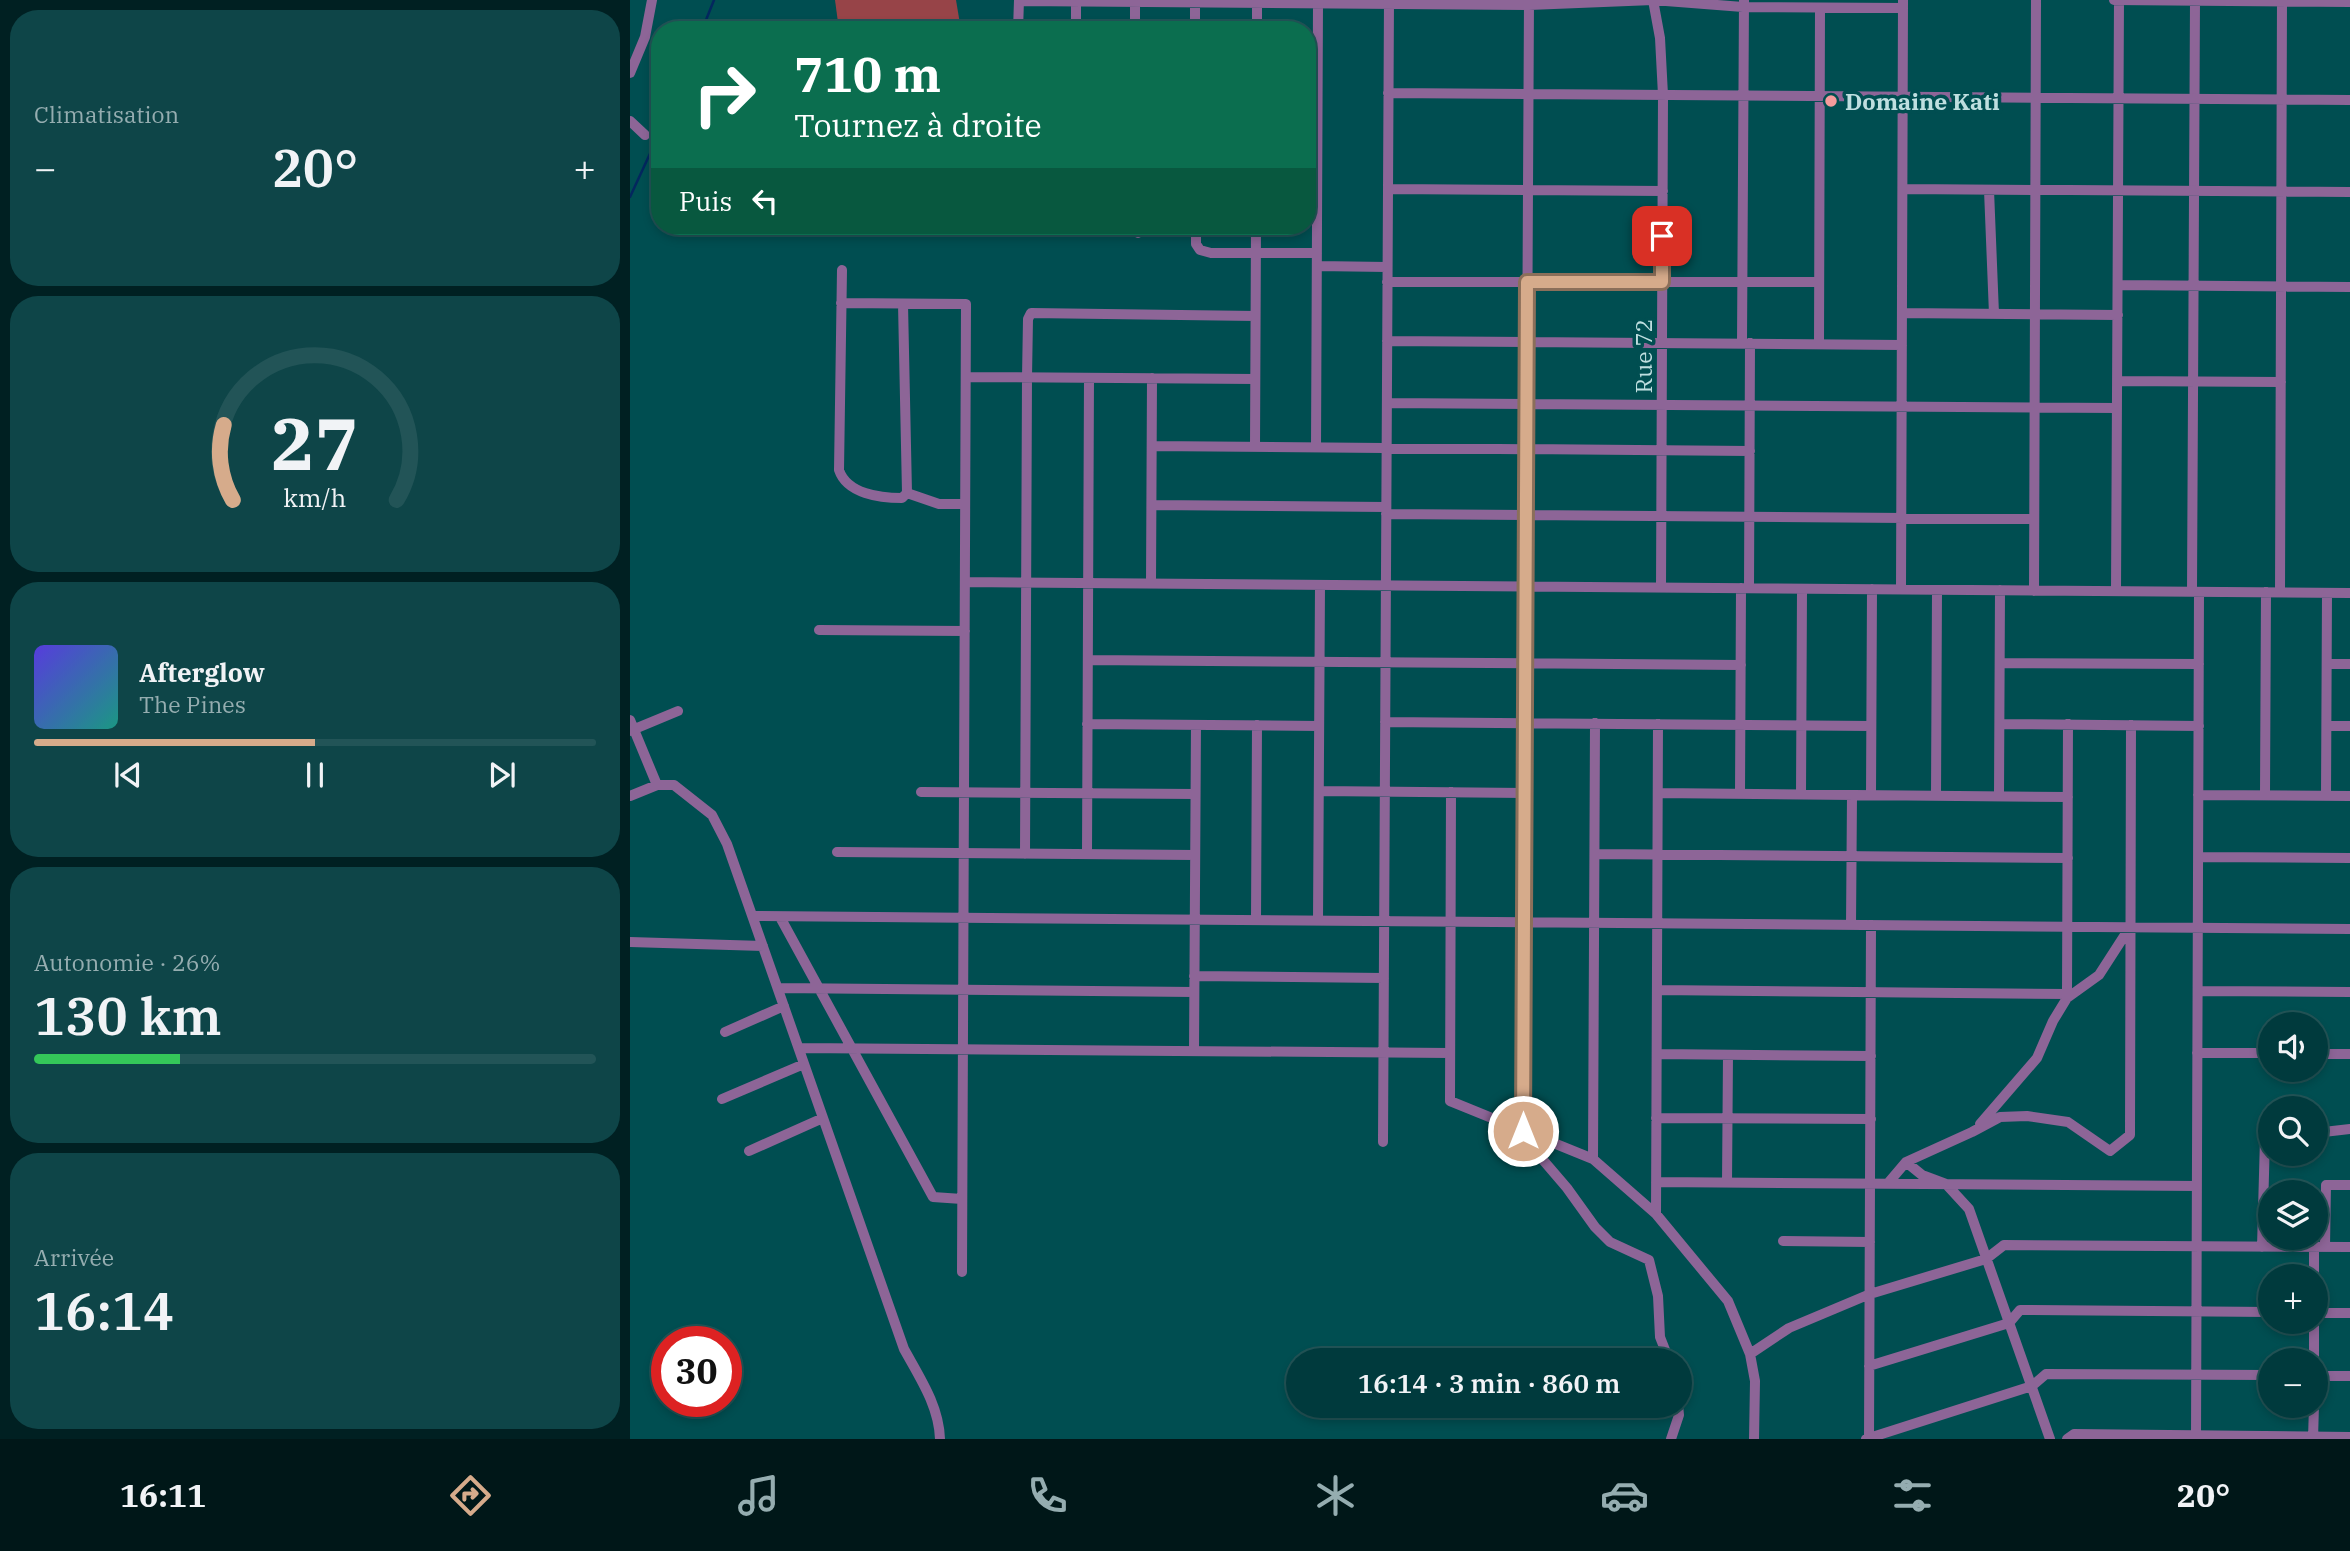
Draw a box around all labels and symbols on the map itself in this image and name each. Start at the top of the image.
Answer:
place label: Domaine Kati [1845,86,2000,116]
marker: Domaine Kati [1823,93,1839,109]
pin [1632,206,1692,266]
street label: Rue 72 [1628,319,1658,393]
position arrow [1486,1094,1560,1168]
speed limit sign: 30 [651,1326,742,1417]

